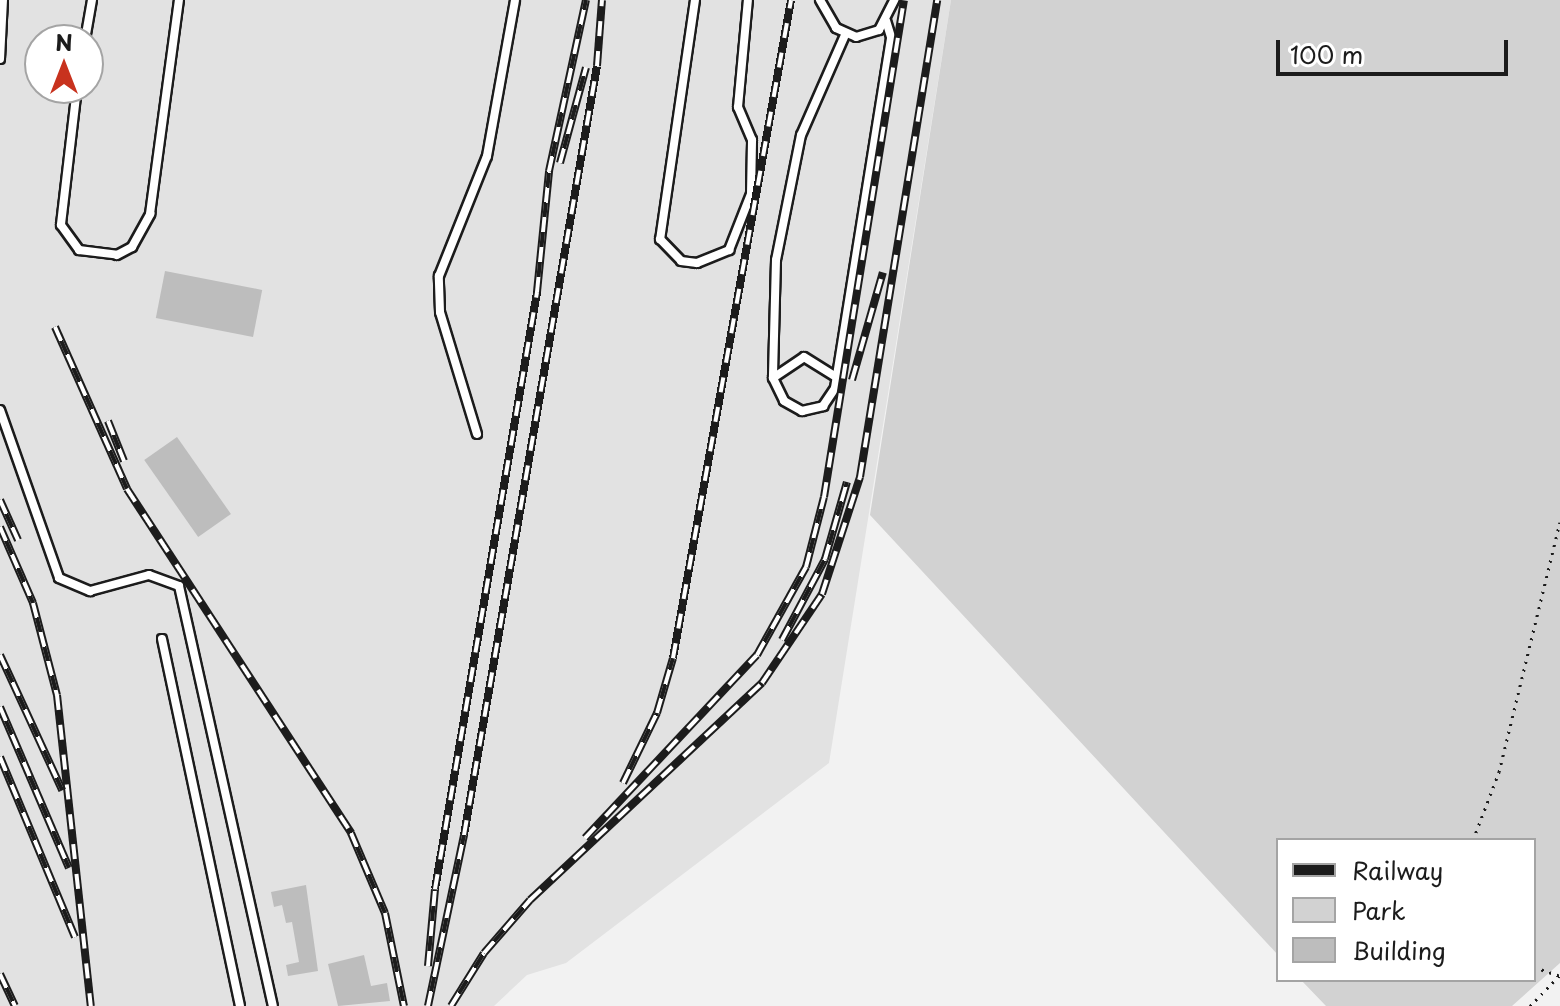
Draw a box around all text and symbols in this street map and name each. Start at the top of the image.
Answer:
north arrow [24,24,104,104]
scale bar [1280,24,1512,74]
text: N [55,25,73,58]
text: 100 m [1290,36,1363,72]
legend [1276,838,1536,982]
text: Railway [1352,852,1443,888]
text: Park [1352,892,1406,928]
text: Building [1352,932,1446,968]

